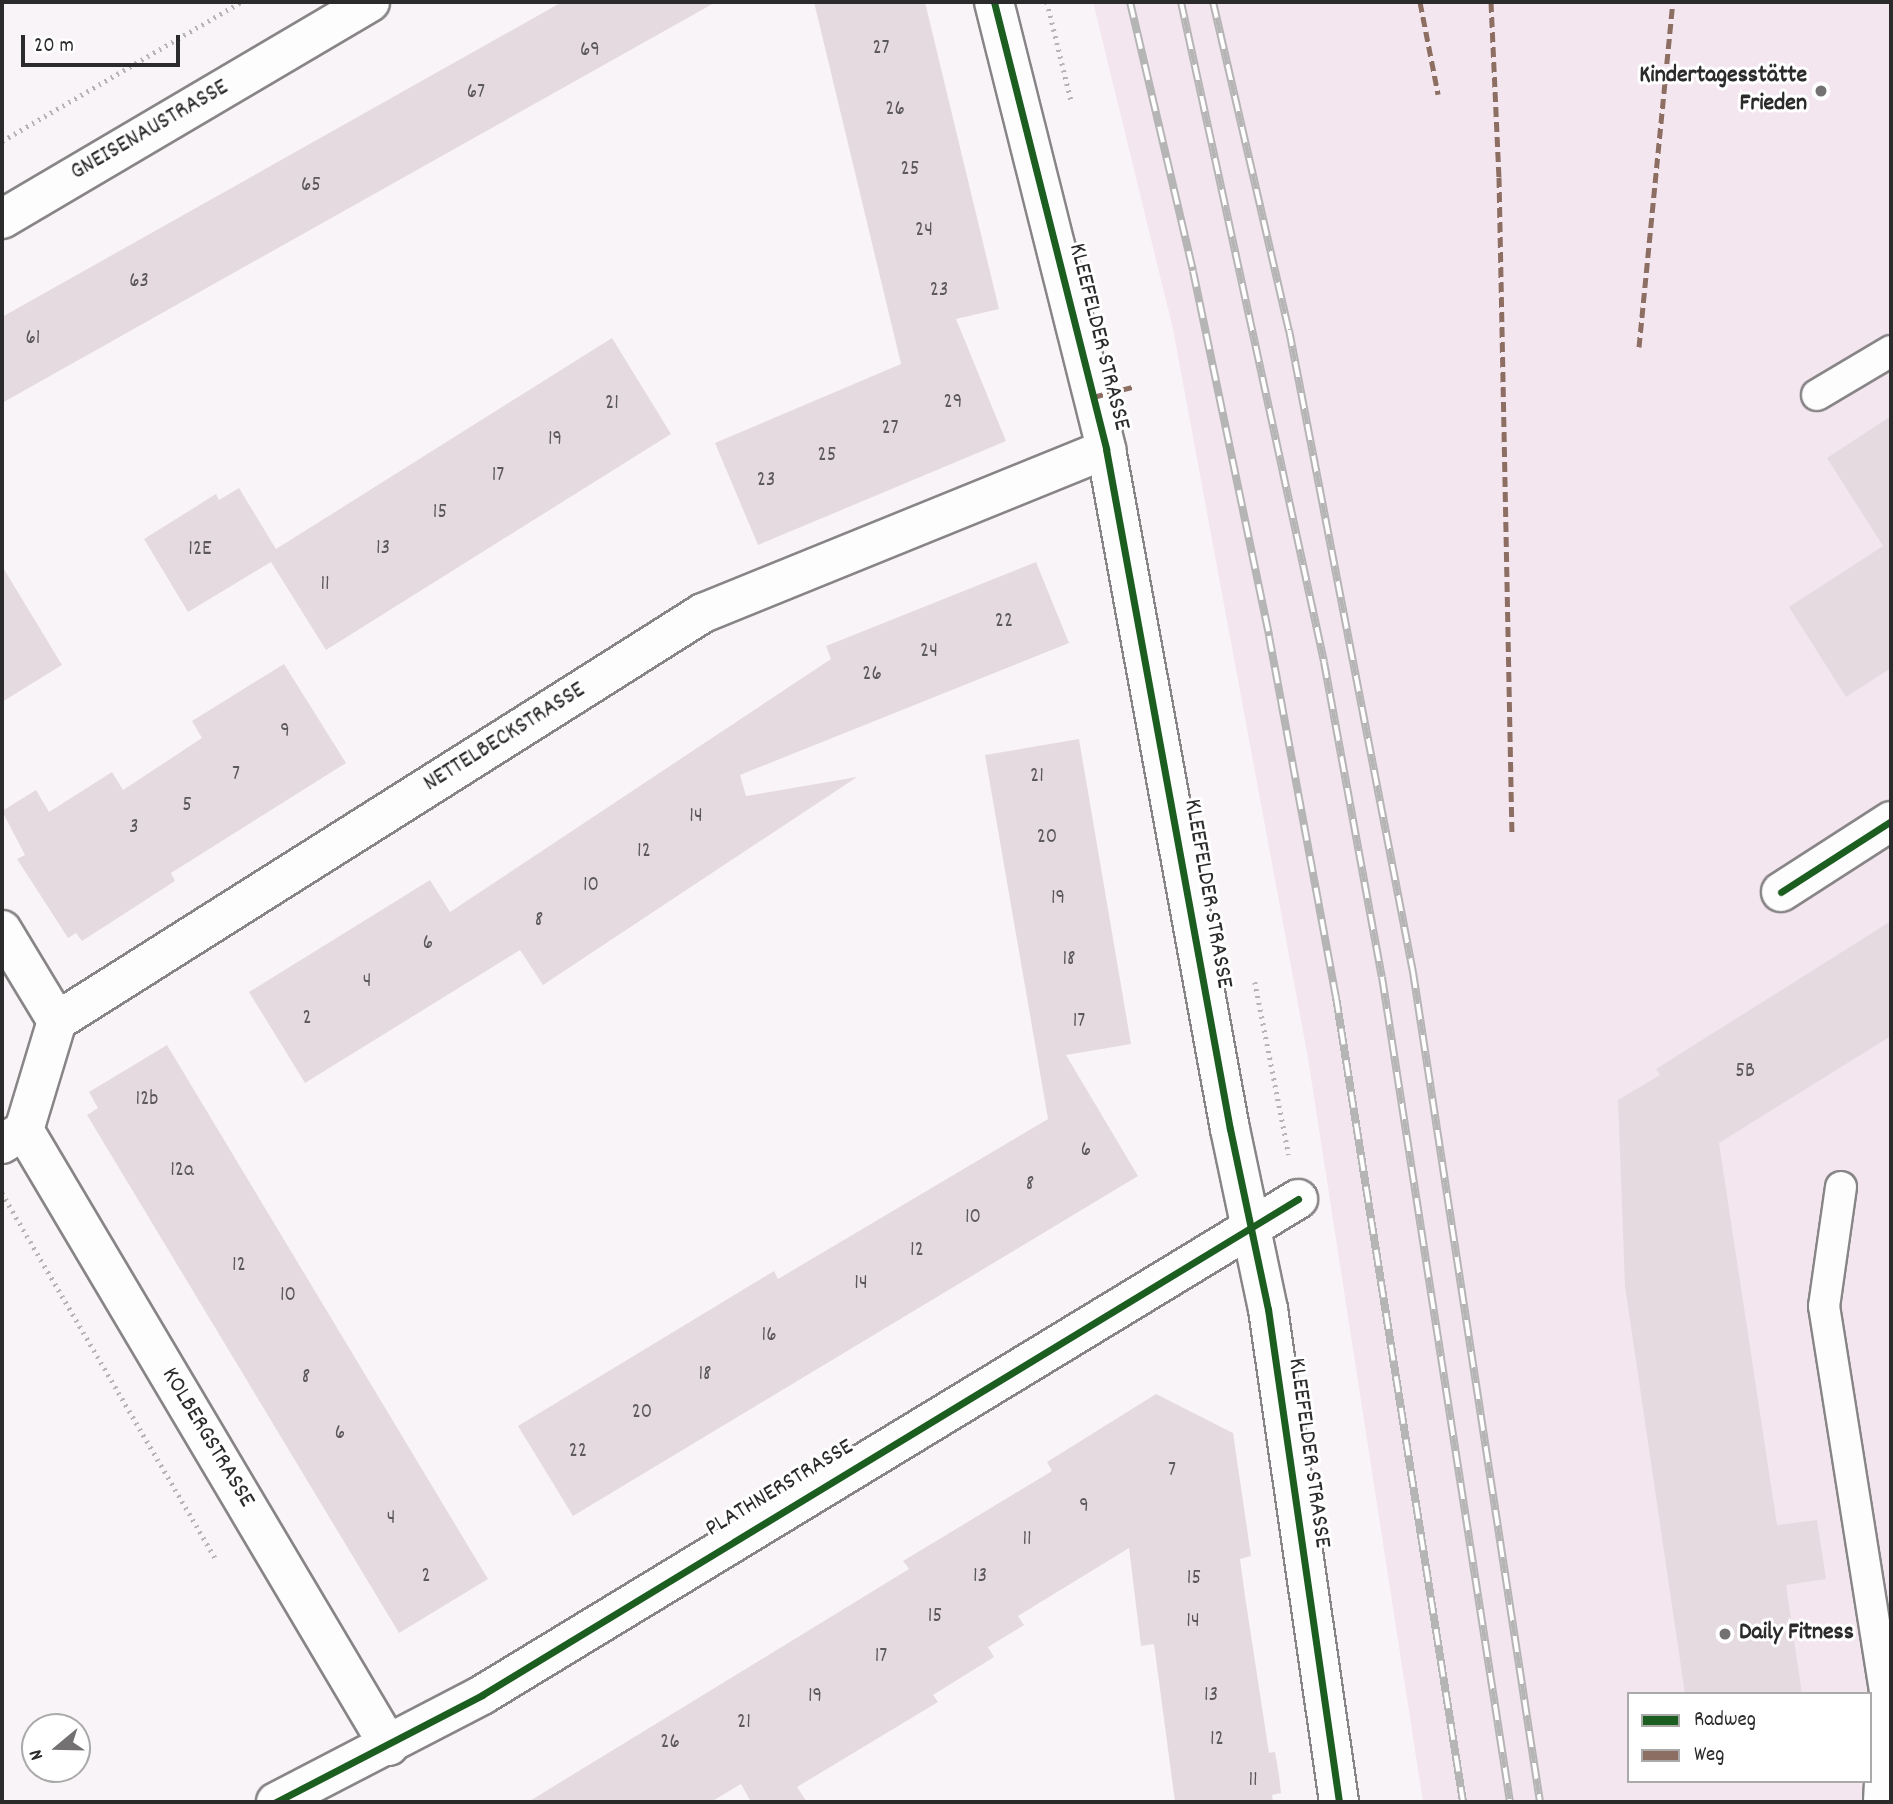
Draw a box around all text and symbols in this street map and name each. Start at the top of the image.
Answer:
scale bar [24,21,184,65]
text: 20 m [34,32,74,62]
house number: 27 [872,36,890,62]
house number: 69 [580,38,600,64]
place label: Kindertagesstätte Frieden [1639,63,1807,119]
street label: GNEISENAUSTRASSE [66,74,234,188]
house number: 67 [467,80,485,106]
marker: Kindertagesstätte Frieden [1813,83,1829,99]
house number: 26 [885,97,905,123]
house number: 25 [901,157,919,183]
house number: 65 [301,173,321,199]
house number: 24 [915,218,933,244]
street label: KLEEFELDER STRASSE [1061,241,1135,433]
house number: 63 [129,269,149,295]
house number: 23 [930,278,948,304]
house number: 61 [26,326,40,352]
house number: 29 [944,390,962,416]
house number: 21 [605,391,619,417]
house number: 27 [881,416,899,442]
house number: 19 [548,427,562,453]
house number: 25 [818,443,836,469]
house number: 17 [492,463,504,489]
house number: 23 [757,468,775,494]
house number: 15 [433,500,447,526]
house number: 13 [376,536,390,562]
house number: 12E [188,537,212,563]
house number: 11 [320,572,330,598]
house number: 22 [995,609,1013,635]
house number: 24 [920,639,938,665]
house number: 26 [862,662,882,688]
street label: NETTELBECKSTRASSE [419,677,591,799]
house number: 9 [280,719,290,745]
house number: 7 [232,762,240,788]
house number: 21 [1030,764,1044,790]
house number: 5 [182,793,192,819]
street label: KLEEFELDER STRASSE [1176,797,1238,991]
house number: 14 [689,804,703,830]
house number: 3 [129,815,139,841]
house number: 20 [1037,825,1057,851]
house number: 12 [637,839,651,865]
house number: 10 [583,873,599,899]
house number: 19 [1051,886,1065,912]
house number: 8 [535,908,543,934]
house number: 6 [423,931,433,957]
house number: 18 [1062,947,1076,973]
house number: 4 [363,969,371,995]
house number: 2 [302,1006,312,1032]
house number: 17 [1073,1009,1085,1035]
house number: 5B [1735,1059,1755,1085]
house number: 12b [136,1087,158,1113]
house number: 6 [1081,1138,1091,1164]
house number: 12a [170,1158,194,1184]
house number: 8 [1026,1172,1034,1198]
house number: 10 [965,1205,981,1231]
house number: 12 [910,1238,924,1264]
house number: 12 [232,1253,246,1279]
house number: 14 [854,1271,868,1297]
house number: 10 [280,1283,296,1309]
house number: 16 [762,1323,776,1349]
street label: KLEEFELDER STRASSE [1280,1356,1336,1550]
house number: 18 [698,1362,712,1388]
street label: KOLBERGSTRASSE [154,1363,260,1513]
house number: 8 [302,1365,310,1391]
house number: 20 [632,1400,652,1426]
house number: 6 [335,1421,345,1447]
street label: PLATHNERSTRASSE [701,1434,859,1544]
house number: 22 [569,1439,587,1465]
house number: 7 [1168,1458,1176,1484]
house number: 9 [1079,1494,1089,1520]
house number: 4 [387,1506,395,1532]
house number: 11 [1022,1527,1032,1553]
house number: 2 [421,1564,431,1590]
house number: 13 [973,1564,987,1590]
house number: 15 [1187,1566,1201,1592]
house number: 15 [928,1604,942,1630]
house number: 14 [1186,1609,1200,1635]
place label: Daily Fitness [1739,1620,1854,1648]
marker: Daily Fitness [1717,1626,1733,1642]
house number: 17 [875,1644,887,1670]
house number: 13 [1204,1683,1218,1709]
house number: 19 [808,1684,822,1710]
legend [1627,1692,1872,1783]
text: Radweg [1694,1706,1756,1736]
house number: 21 [737,1710,751,1736]
north arrow [21,1713,91,1783]
house number: 12 [1210,1727,1224,1753]
house number: 26 [660,1730,680,1756]
text: Weg [1694,1741,1725,1771]
text: N [23,1746,52,1763]
house number: 11 [1248,1768,1258,1794]

